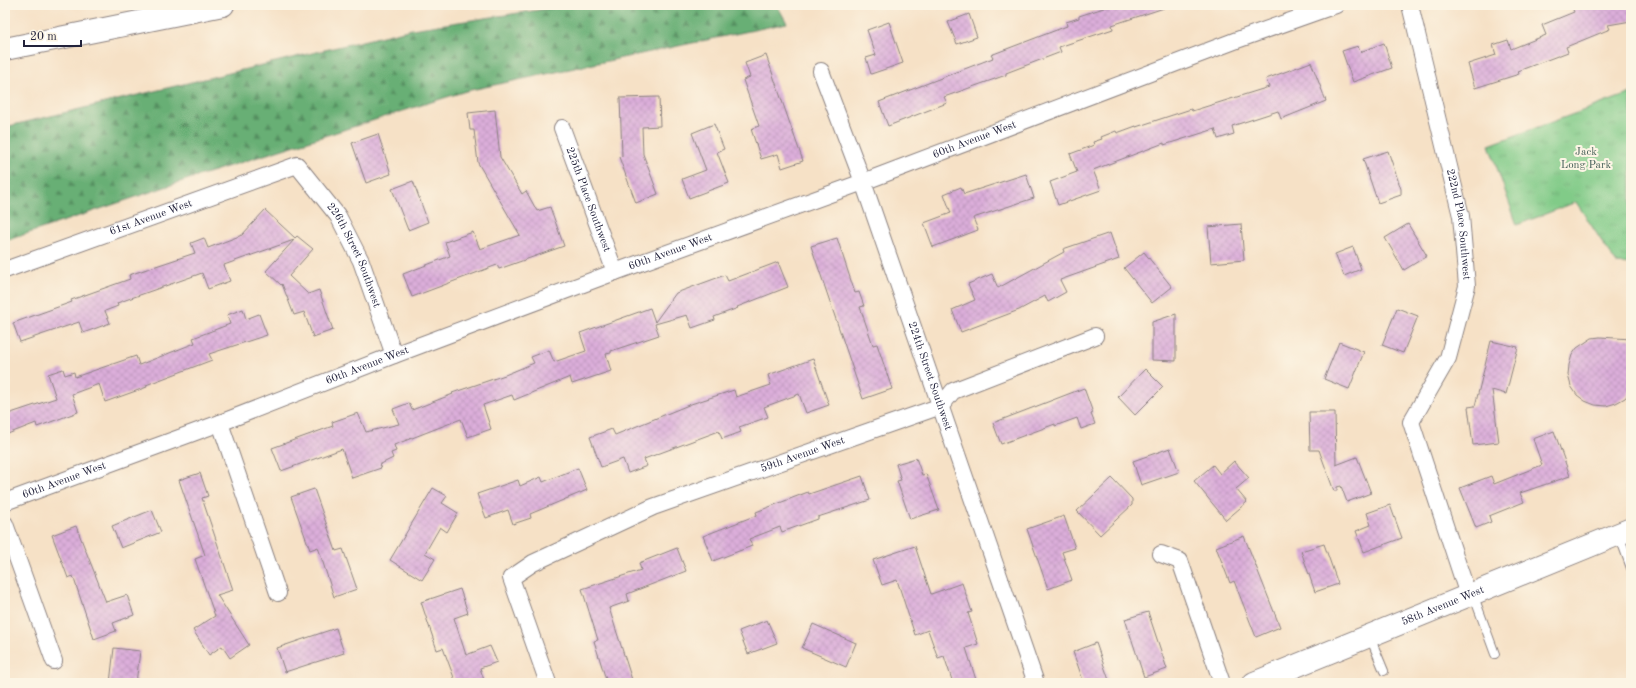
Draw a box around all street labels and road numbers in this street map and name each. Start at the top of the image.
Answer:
street label: 60th Avenue West [931,119,1018,160]
street label: 225th Place Southwest [564,145,613,253]
street label: 222nd Place Southwest [1444,168,1472,281]
street label: 61st Avenue West [108,198,194,237]
street label: 226th Street Southwest [324,201,382,309]
street label: 60th Avenue West [627,232,714,272]
street label: 224th Street Southwest [906,320,954,432]
street label: 60th Avenue West [324,344,410,387]
street label: 59th Avenue West [759,435,846,474]
street label: 60th Avenue West [21,460,108,501]
street label: 58th Avenue West [1400,584,1486,628]

